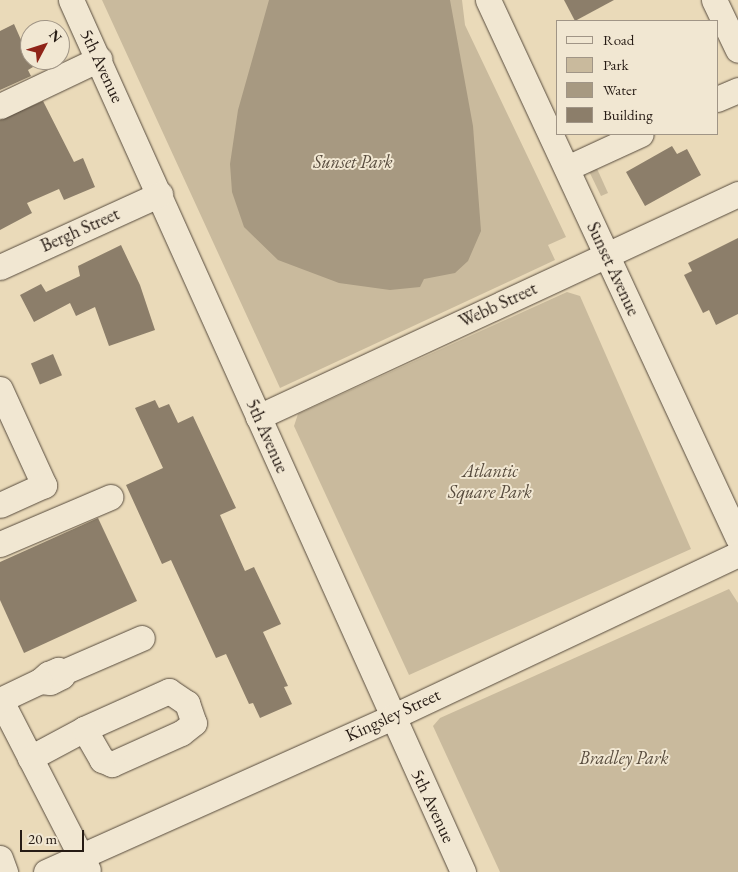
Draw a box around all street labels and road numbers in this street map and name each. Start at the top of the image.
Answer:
street label: 5th Avenue [76,26,128,106]
street label: Bergh Street [37,203,123,257]
street label: Sunset Avenue [582,219,644,319]
street label: Webb Street [456,278,540,332]
street label: 5th Avenue [241,396,293,476]
street label: Kingsley Street [342,684,444,746]
street label: 5th Avenue [407,766,459,846]

